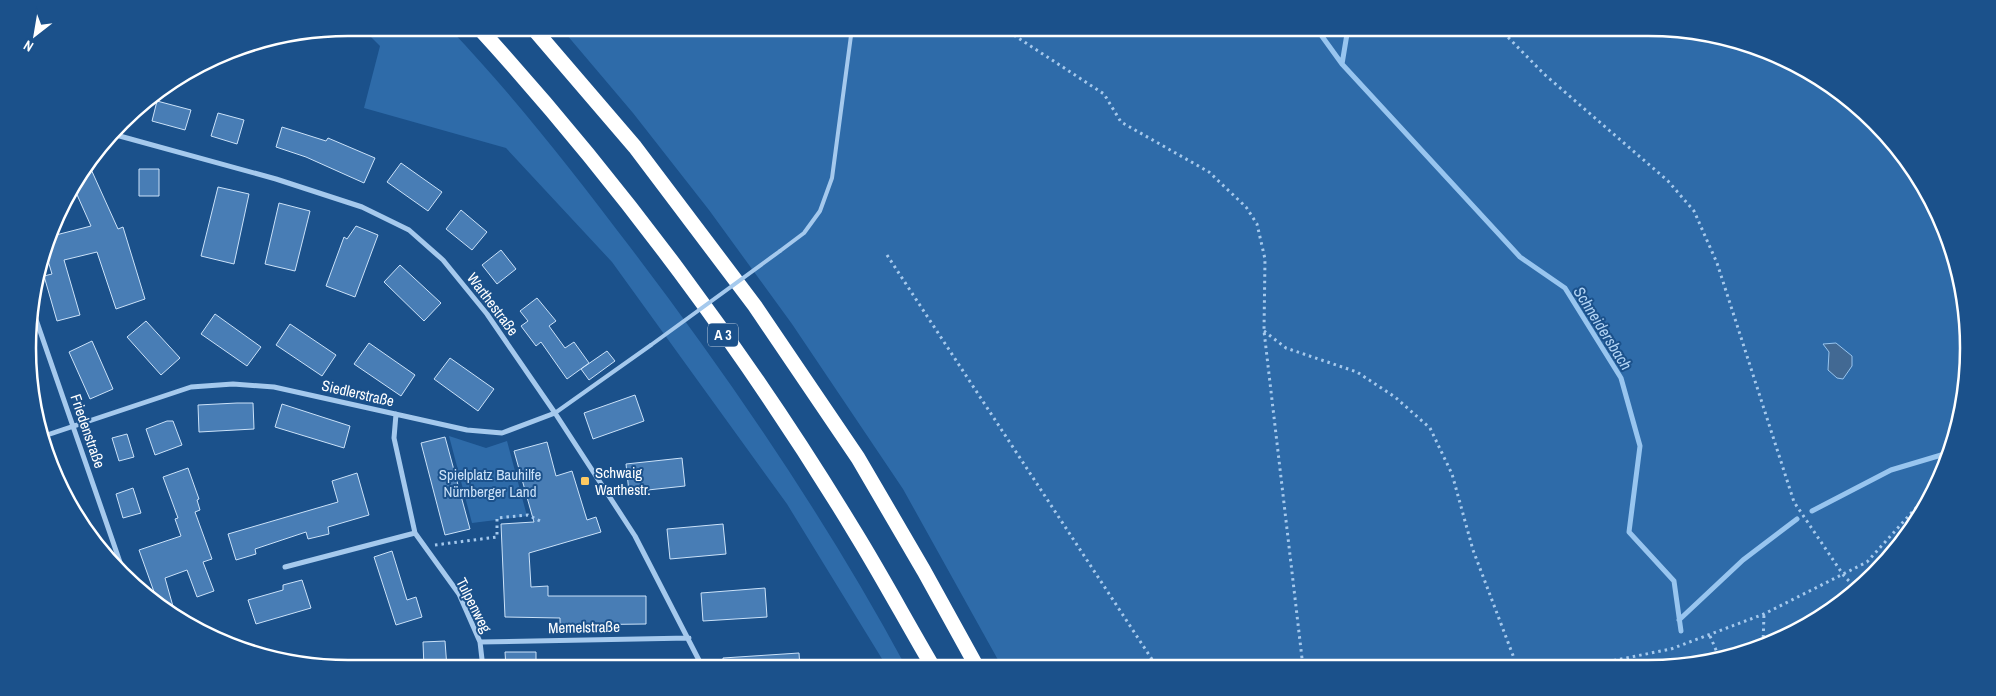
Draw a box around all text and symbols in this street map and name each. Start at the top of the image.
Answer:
north arrow [10,10,60,60]
text: N [20,36,36,56]
street label: Warthestraße [462,268,524,340]
water label: Schneidersbach [1569,282,1637,374]
road number: A 3 [708,324,738,346]
street label: Siedlerstraße [320,374,396,412]
street label: Friedenstraße [65,391,111,471]
place label: Schwaig Warthestr. [595,462,651,500]
park label: Spielplatz Bauhilfe Nürnberger Land [439,464,541,502]
marker: Schwaig Warthestr. [579,475,591,487]
street label: Tulpenweg [451,574,497,636]
street label: Memelstraße [548,616,620,638]

